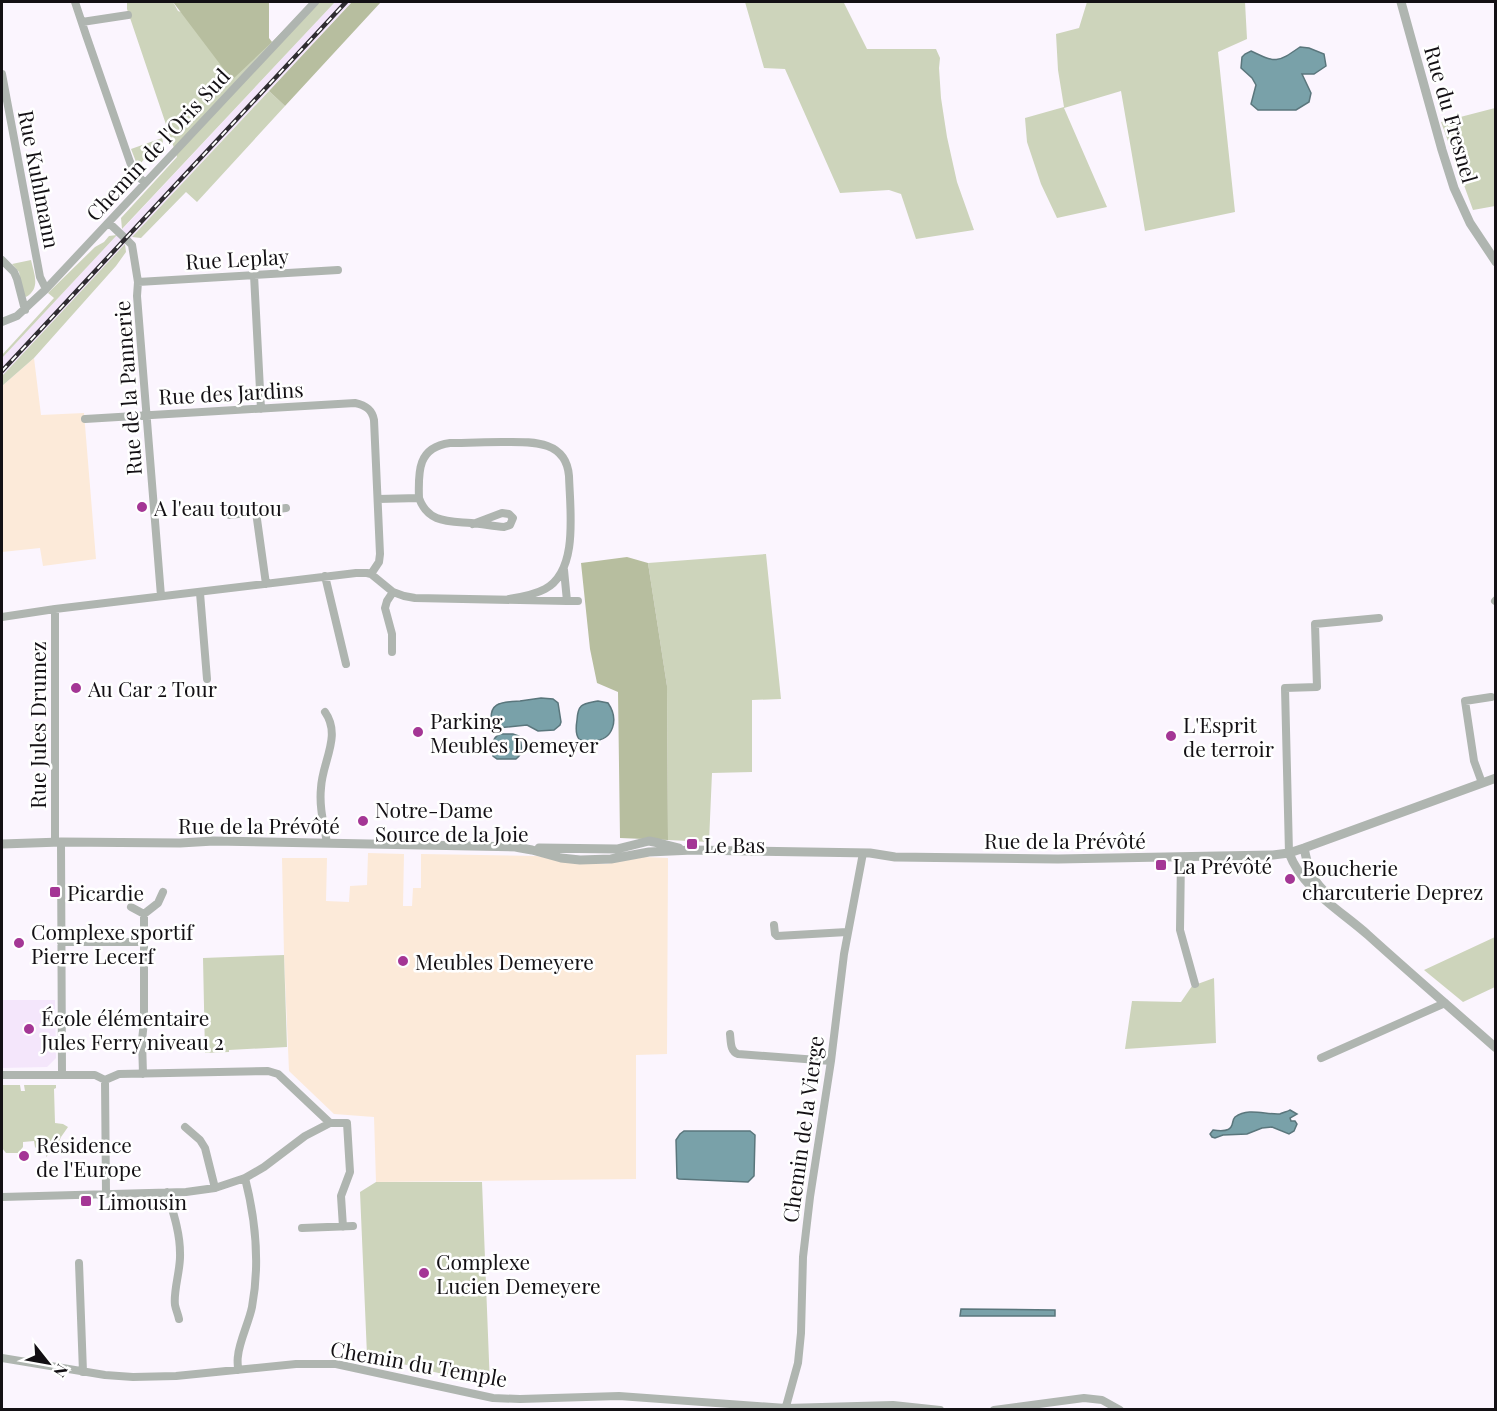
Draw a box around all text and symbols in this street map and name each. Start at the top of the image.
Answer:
street label: Rue du Fresnel [1419,42,1485,186]
street label: Chemin de l'Oris Sud [79,62,235,226]
street label: Rue Kuhlmann [13,108,67,251]
street label: Rue Leplay [184,241,290,275]
street label: Rue de la Pannerie [107,300,147,476]
street label: Rue des Jardins [158,374,304,410]
place label: A l'eau toutou [153,493,282,521]
marker: A l'eau toutou [135,500,149,514]
street label: Rue Jules Drumez [23,641,51,809]
place label: Au Car 2 Tour [87,674,218,702]
marker: Au Car 2 Tour [69,681,83,695]
place label: Parking Meubles Demeyer [430,706,599,758]
place label: L'Esprit de terroir [1183,710,1275,762]
marker: Parking Meubles Demeyer [411,725,425,739]
marker: L'Esprit de terroir [1164,729,1178,743]
place label: Notre-Dame Source de la Joie [375,795,529,847]
street label: Rue de la Prévôté [178,811,340,839]
marker: Notre-Dame Source de la Joie [356,814,370,828]
street label: Rue de la Prévôté [984,826,1146,854]
place label: Le Bas [704,830,765,858]
marker: Le Bas [685,837,699,851]
place label: La Prévôté [1173,851,1272,879]
place label: Boucherie charcuterie Deprez [1302,853,1483,905]
marker: La Prévôté [1154,858,1168,872]
marker: Boucherie charcuterie Deprez [1283,872,1297,886]
place label: Picardie [67,878,144,906]
marker: Picardie [48,885,62,899]
place label: Complexe sportif Pierre Lecerf [31,917,195,969]
marker: Complexe sportif Pierre Lecerf [12,936,26,950]
place label: Meubles Demeyere [415,947,594,975]
marker: Meubles Demeyere [396,954,410,968]
place label: École élémentaire Jules Ferry niveau 2 [40,1003,224,1055]
marker: École élémentaire Jules Ferry niveau 2 [22,1022,36,1036]
street label: Chemin de la Vierge [775,1034,829,1224]
place label: Résidence de l'Europe [36,1130,142,1182]
marker: Résidence de l'Europe [17,1149,31,1163]
place label: Limousin [98,1187,187,1215]
marker: Limousin [79,1194,93,1208]
place label: Complexe Lucien Demeyere [436,1247,601,1299]
marker: Complexe Lucien Demeyere [417,1266,431,1280]
north arrow [18,1333,78,1393]
street label: Chemin du Temple [328,1334,510,1392]
text: N [49,1361,73,1382]

